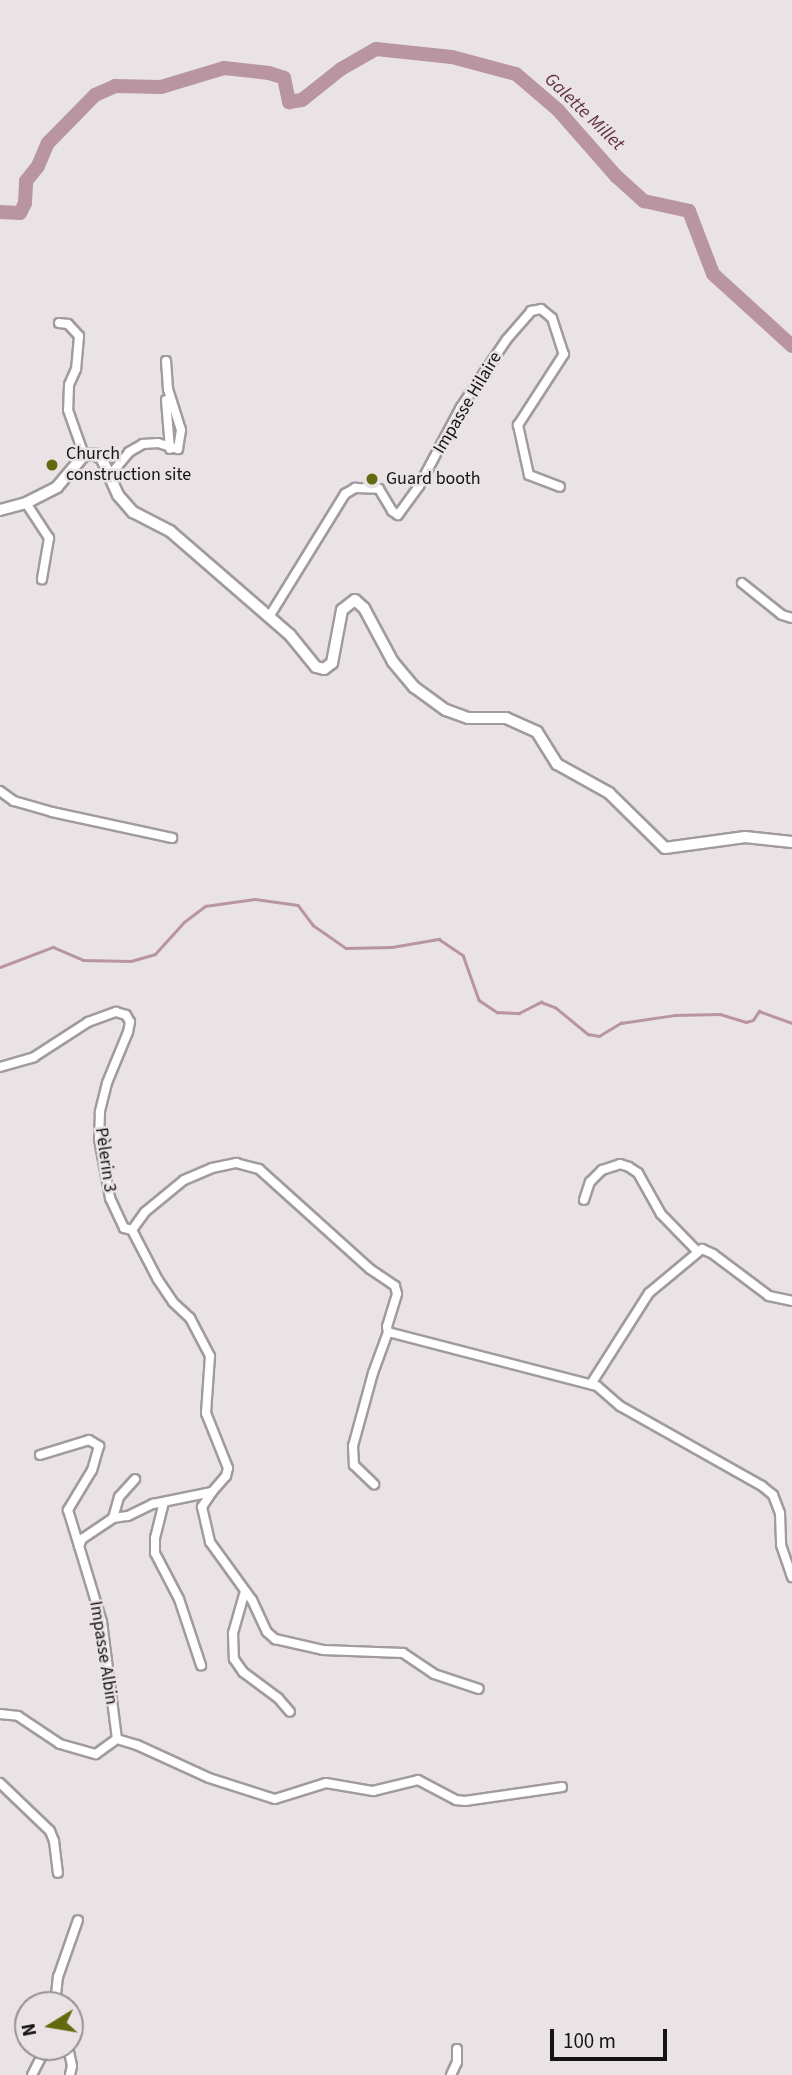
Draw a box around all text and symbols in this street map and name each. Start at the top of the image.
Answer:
water label: Galette Millet [539,68,629,156]
street label: Impasse Hilaire [429,348,507,458]
place label: Church construction site [66,444,191,486]
marker: Church construction site [44,457,60,473]
place label: Guard booth [386,468,481,490]
marker: Guard booth [364,471,380,487]
street label: Pèlerin 3 [90,1126,120,1194]
street label: Impasse Albin [84,1600,122,1706]
north arrow [14,1991,84,2061]
scale bar [554,2016,671,2060]
text: N [15,2021,44,2039]
text: 100 m [563,2026,616,2056]

